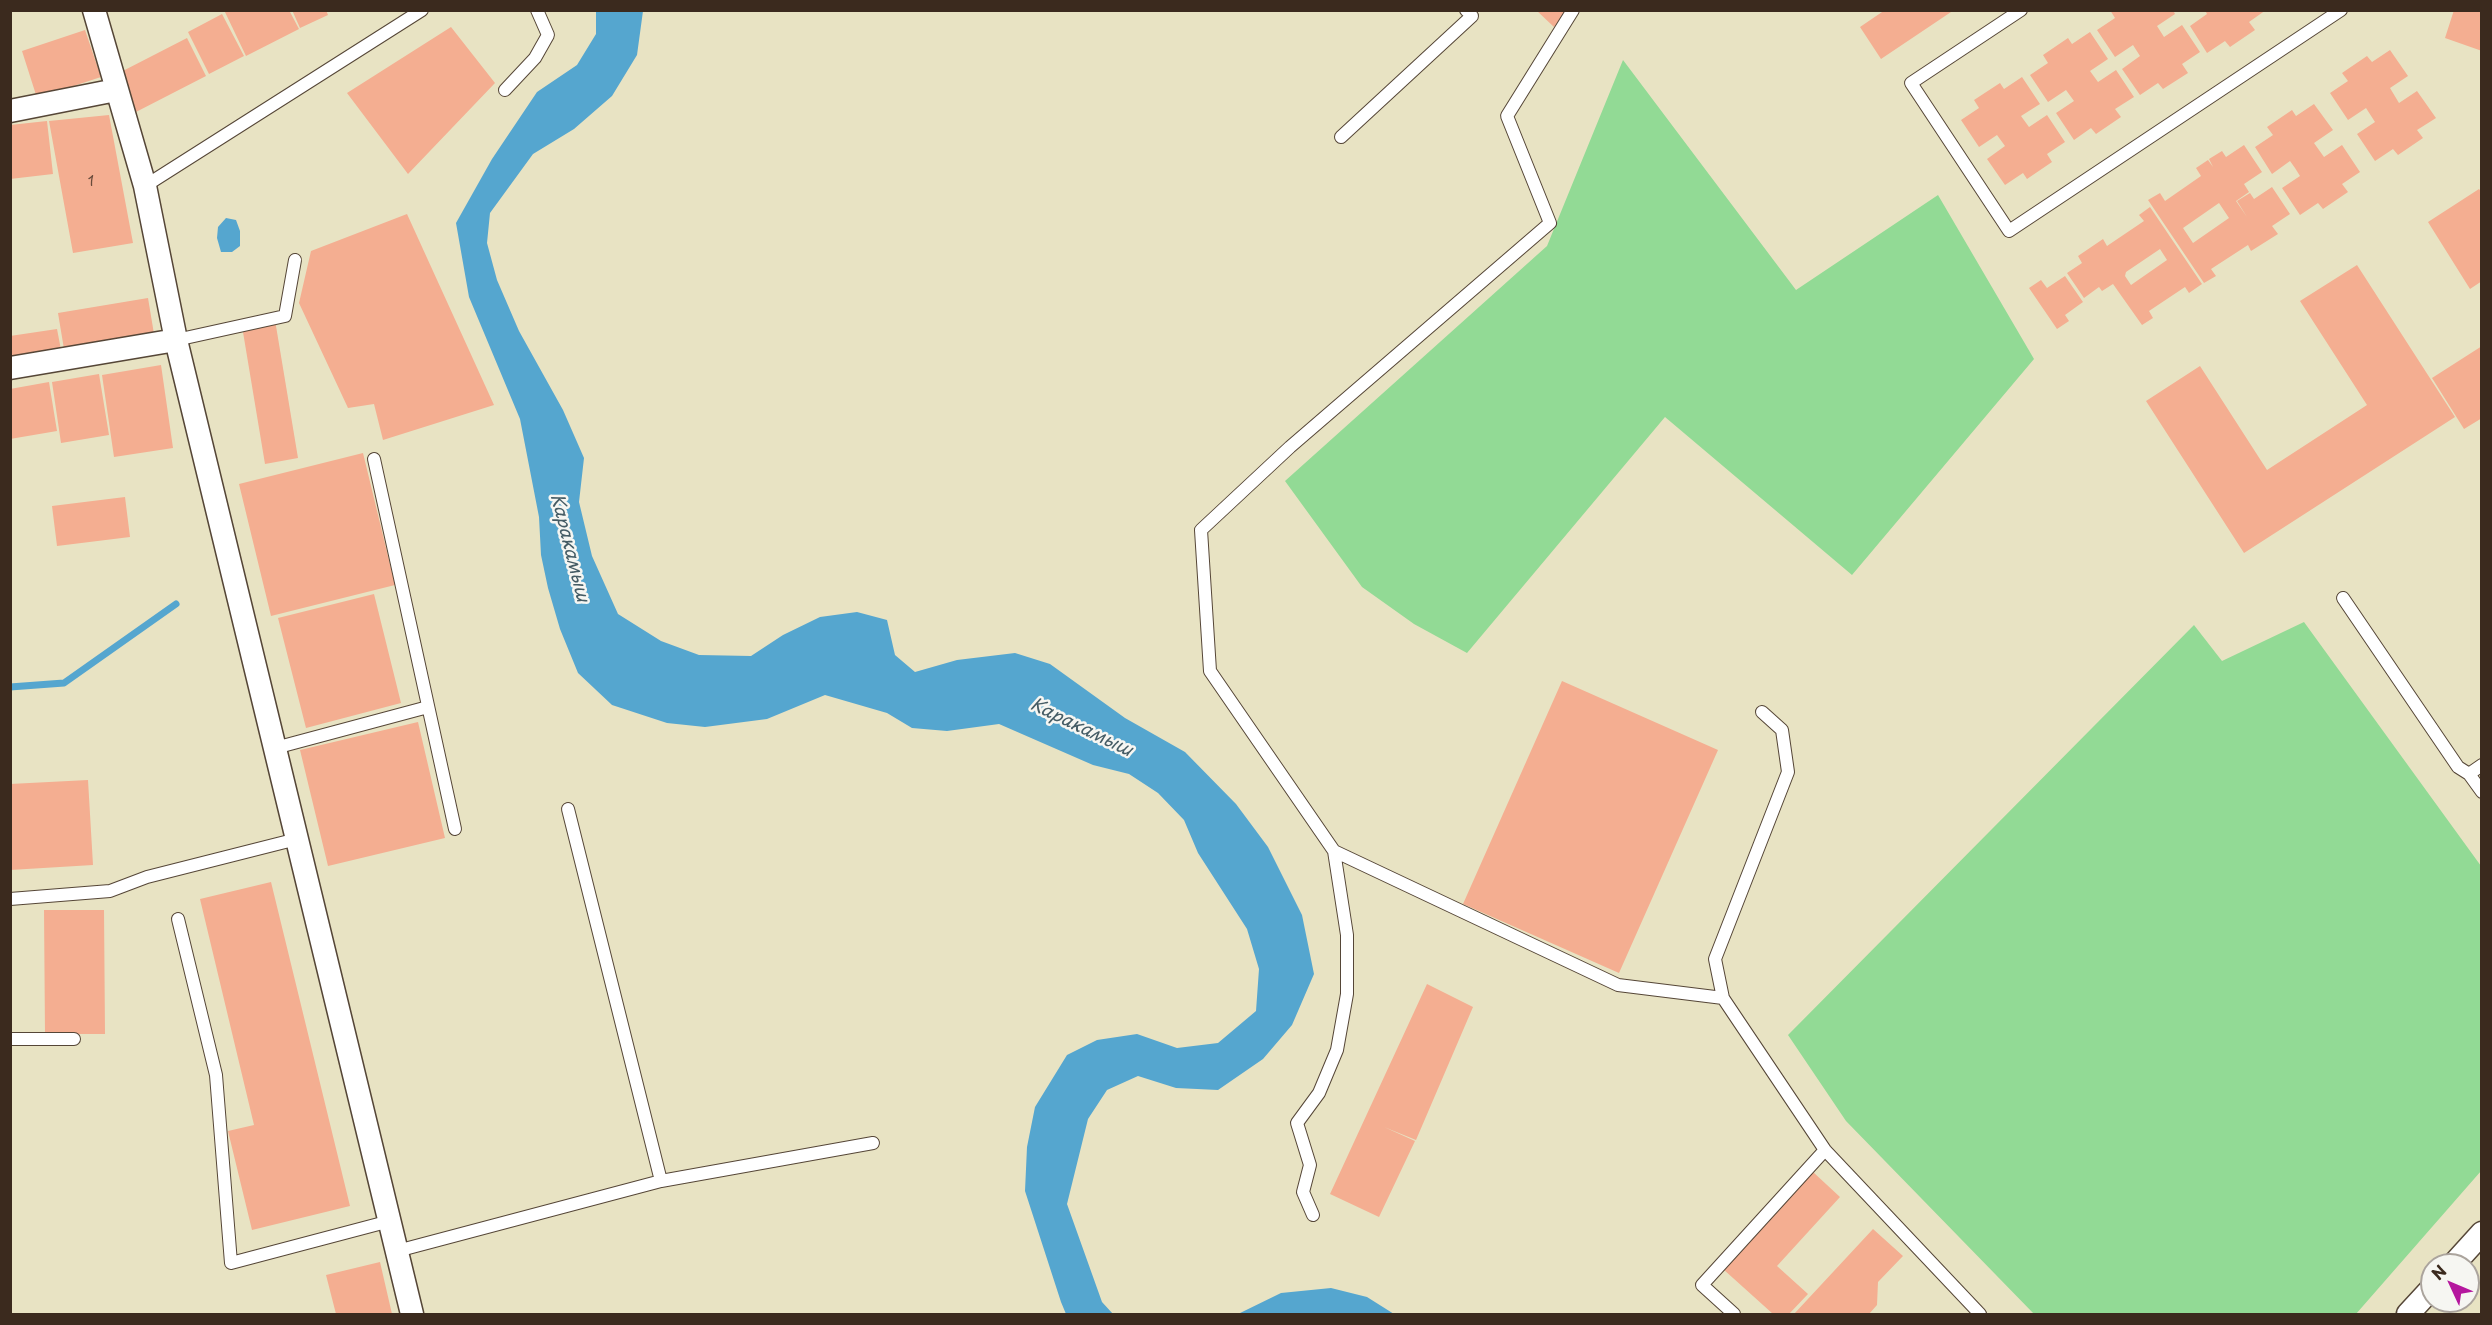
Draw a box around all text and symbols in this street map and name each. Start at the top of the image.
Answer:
house number: 1 [88,174,94,190]
water label: Каракамыш [545,492,593,604]
water label: Каракамыш [1027,694,1135,762]
north arrow [2420,1253,2480,1313]
text: N [2425,1259,2452,1285]

